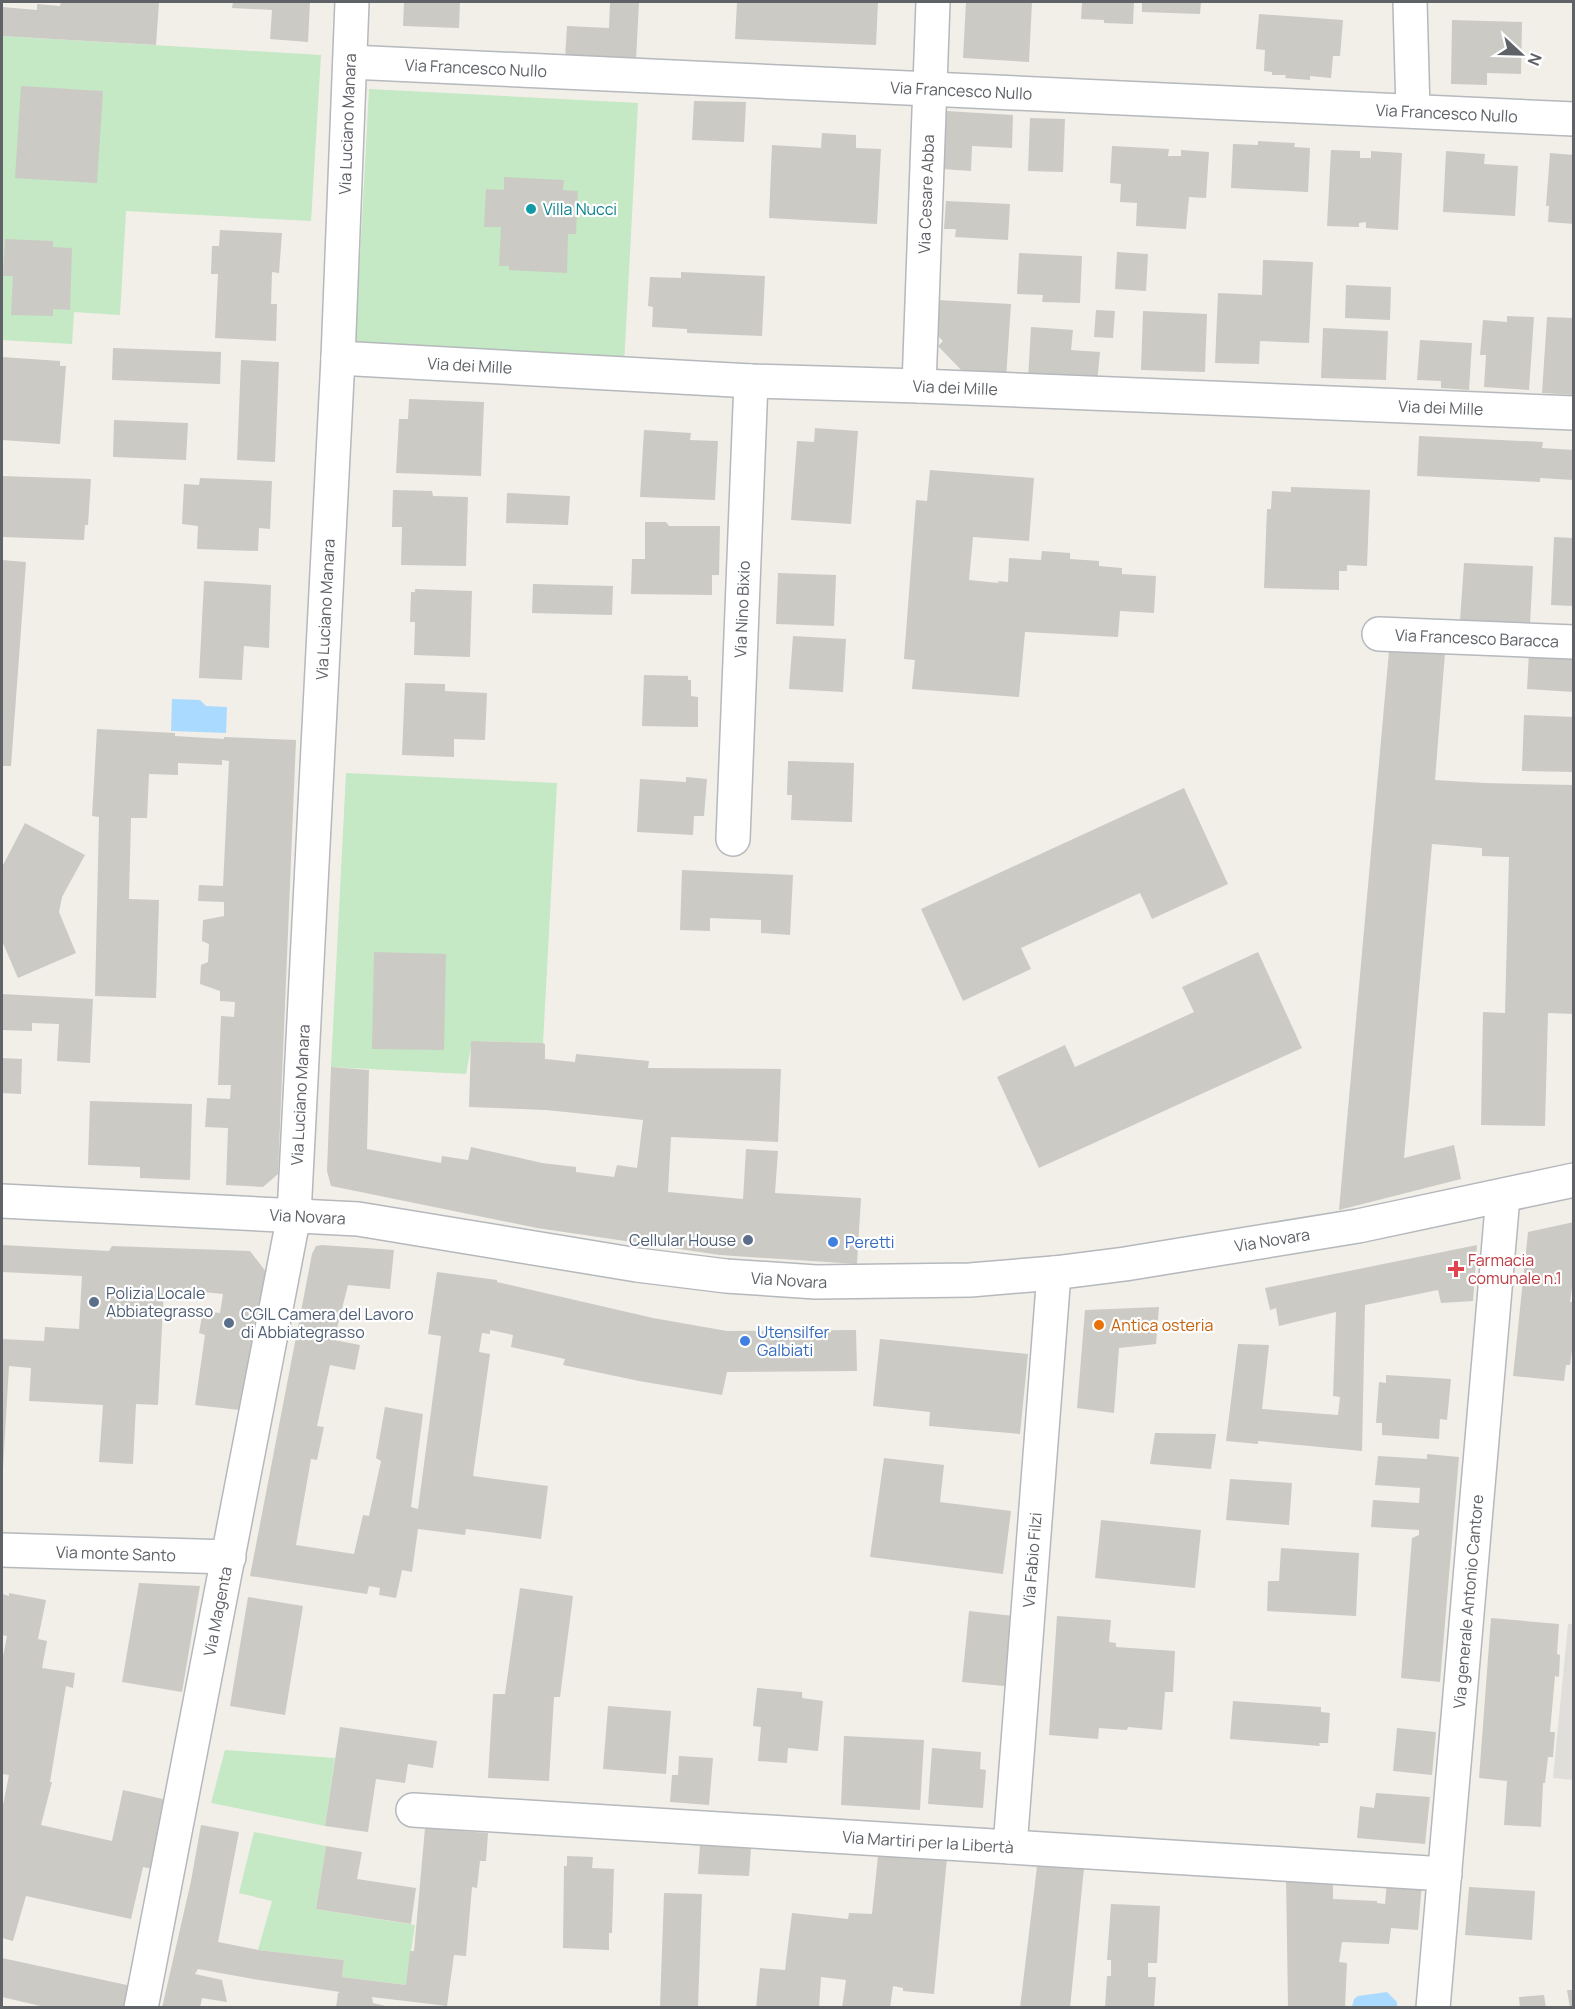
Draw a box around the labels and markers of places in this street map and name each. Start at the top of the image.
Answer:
place label: Villa Nucci [543,198,617,220]
marker: Villa Nucci [524,202,538,216]
place label: Cellular House [629,1229,736,1251]
place label: Peretti [845,1231,895,1253]
marker: Cellular House [741,1233,755,1247]
marker: Peretti [826,1235,840,1249]
place label: Farmacia comunale n.1 [1468,1249,1562,1289]
marker: Farmacia comunale n.1 [1449,1262,1463,1276]
place label: Polizia Locale Abbiategrasso [106,1282,213,1322]
marker: Polizia Locale Abbiategrasso [87,1295,101,1309]
place label: CGIL Camera del Lavoro di Abbiategrasso [241,1303,414,1343]
place label: Antica osteria [1111,1314,1213,1336]
marker: CGIL Camera del Lavoro di Abbiategrasso [222,1316,236,1330]
marker: Antica osteria [1092,1318,1106,1332]
place label: Utensilfer Galbiati [757,1321,830,1361]
marker: Utensilfer Galbiati [738,1334,752,1348]

